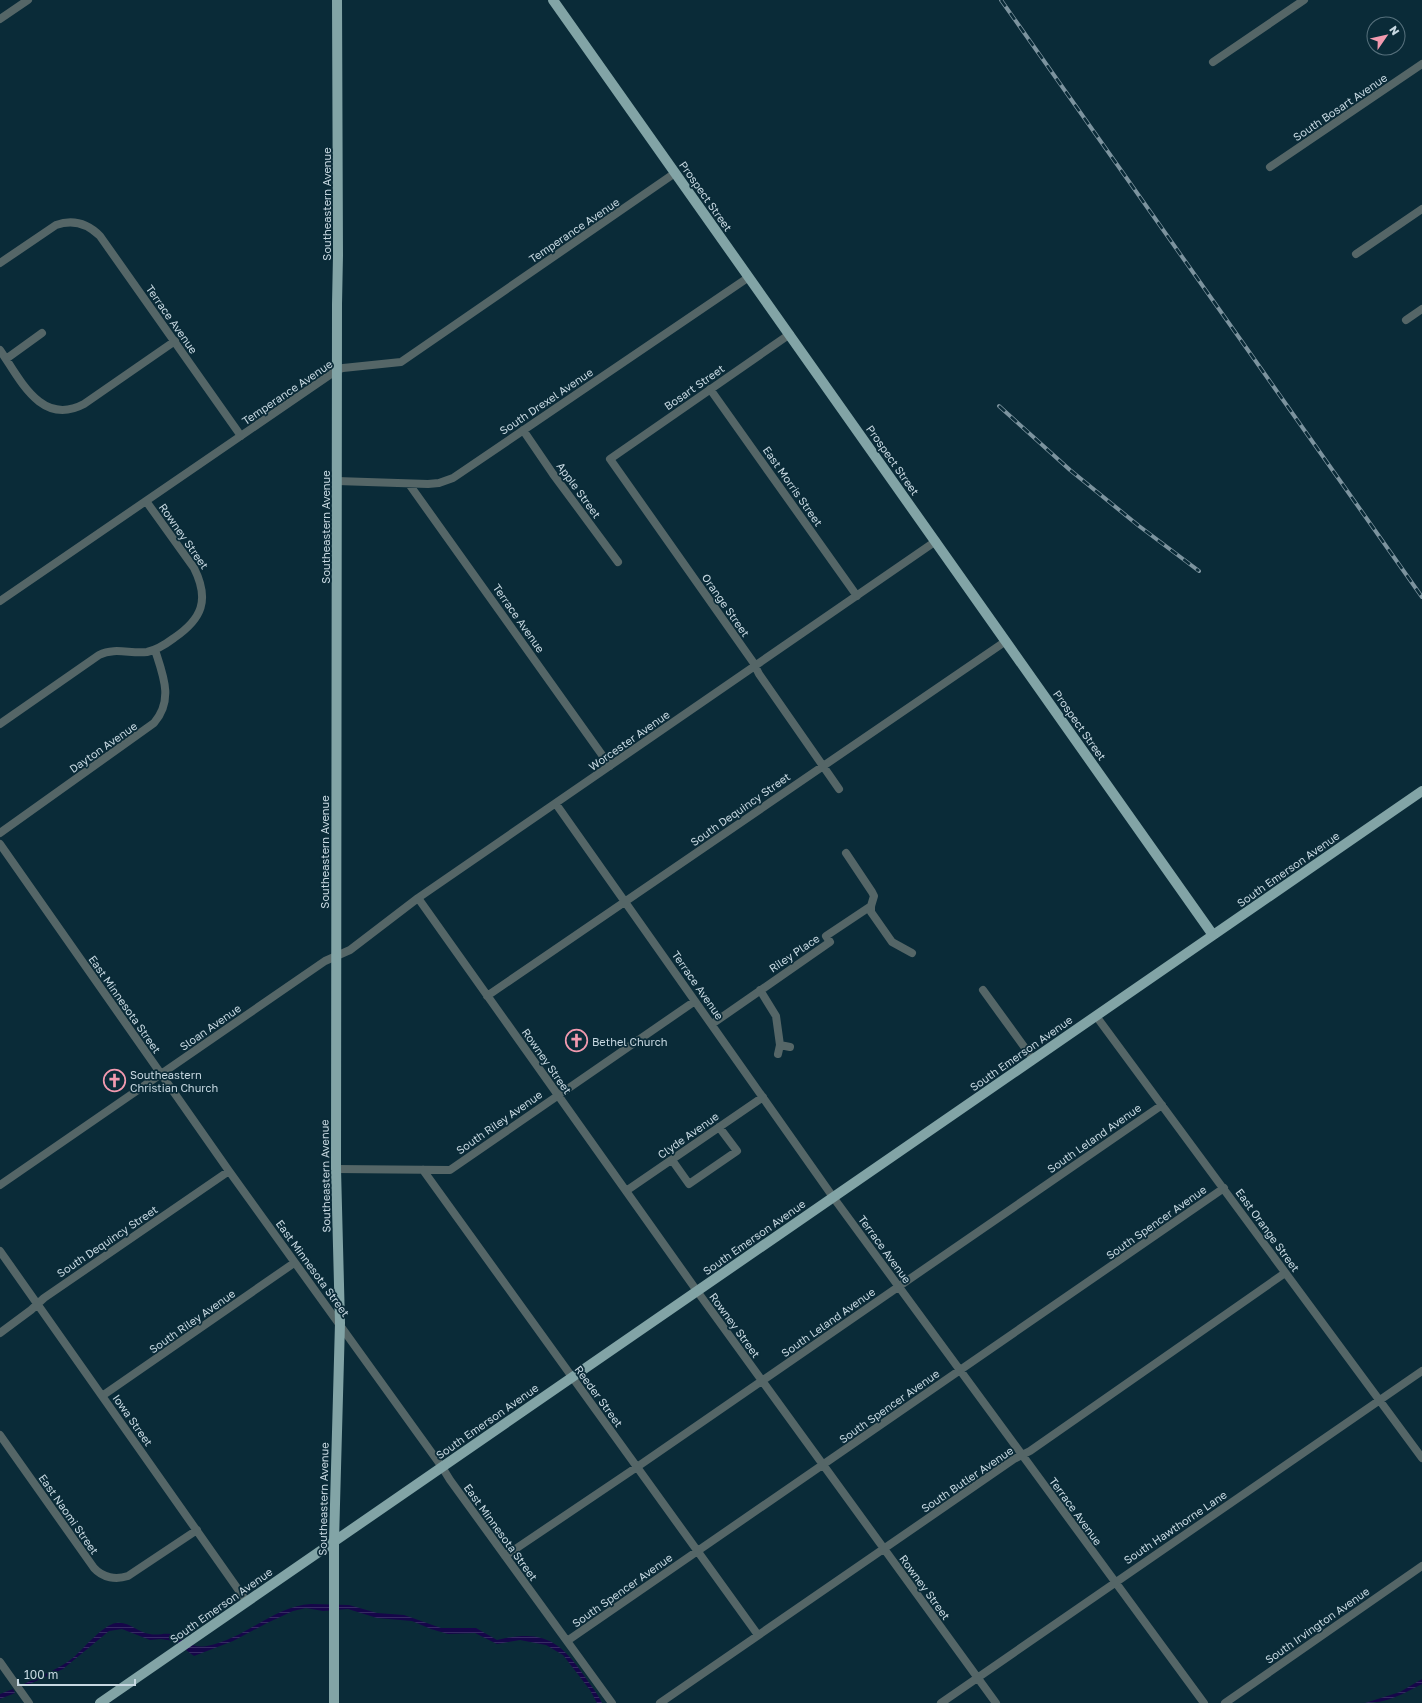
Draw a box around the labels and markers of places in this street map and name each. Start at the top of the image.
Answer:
church icon: Bethel Church [563,1028,589,1054]
place label: Bethel Church [592,1035,667,1048]
church icon: Southeastern Christian Church [102,1067,128,1093]
place label: Southeastern Christian Church [130,1068,218,1094]

